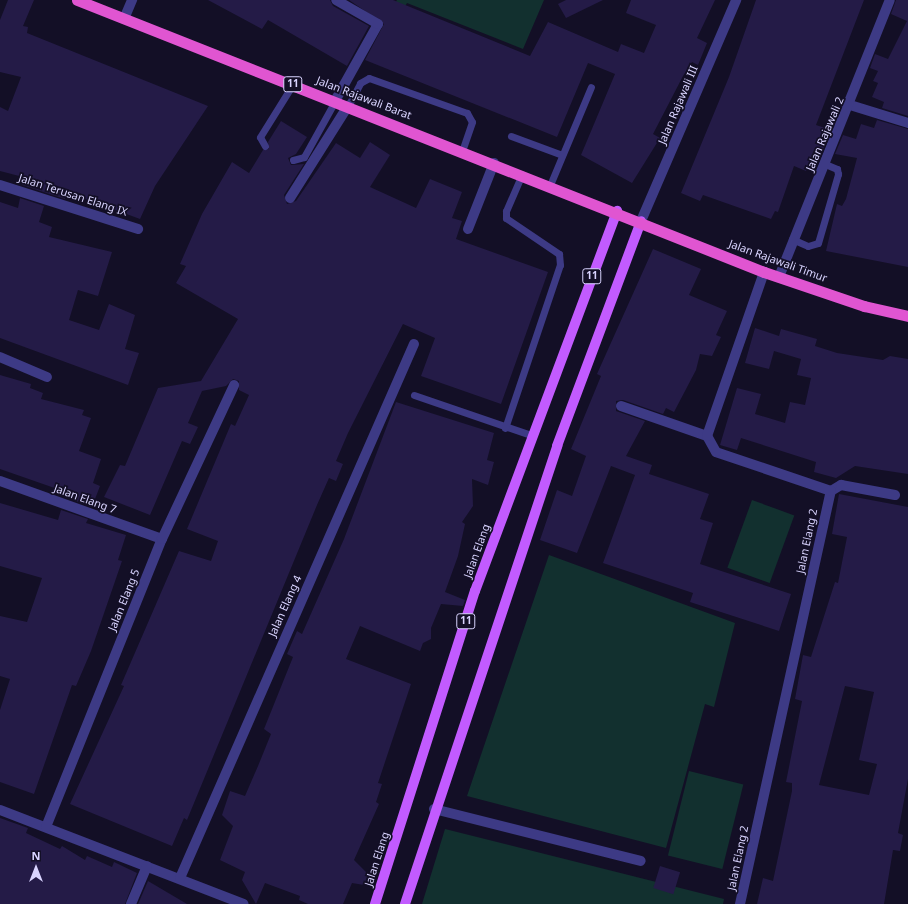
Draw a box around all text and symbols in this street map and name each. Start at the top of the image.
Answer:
street label: Jalan Rajawali III [655,64,701,146]
street label: Jalan Rajawali Barat [314,74,414,122]
road number: 11 [283,76,303,92]
street label: Jalan Rajawali 2 [803,95,847,173]
street label: Jalan Terusan Elang IX [17,171,129,219]
street label: Jalan Rajawali Timur [727,237,829,285]
road number: 11 [582,268,602,284]
street label: Jalan Elang 7 [52,482,118,516]
street label: Jalan Elang 2 [794,508,820,574]
street label: Jalan Elang [461,522,493,580]
street label: Jalan Elang 5 [106,567,142,633]
street label: Jalan Elang 4 [266,573,304,639]
road number: 11 [456,613,476,629]
street label: Jalan Elang 2 [725,825,751,891]
street label: Jalan Elang [362,830,392,888]
north arrow [16,848,56,888]
text: N [32,848,40,863]

